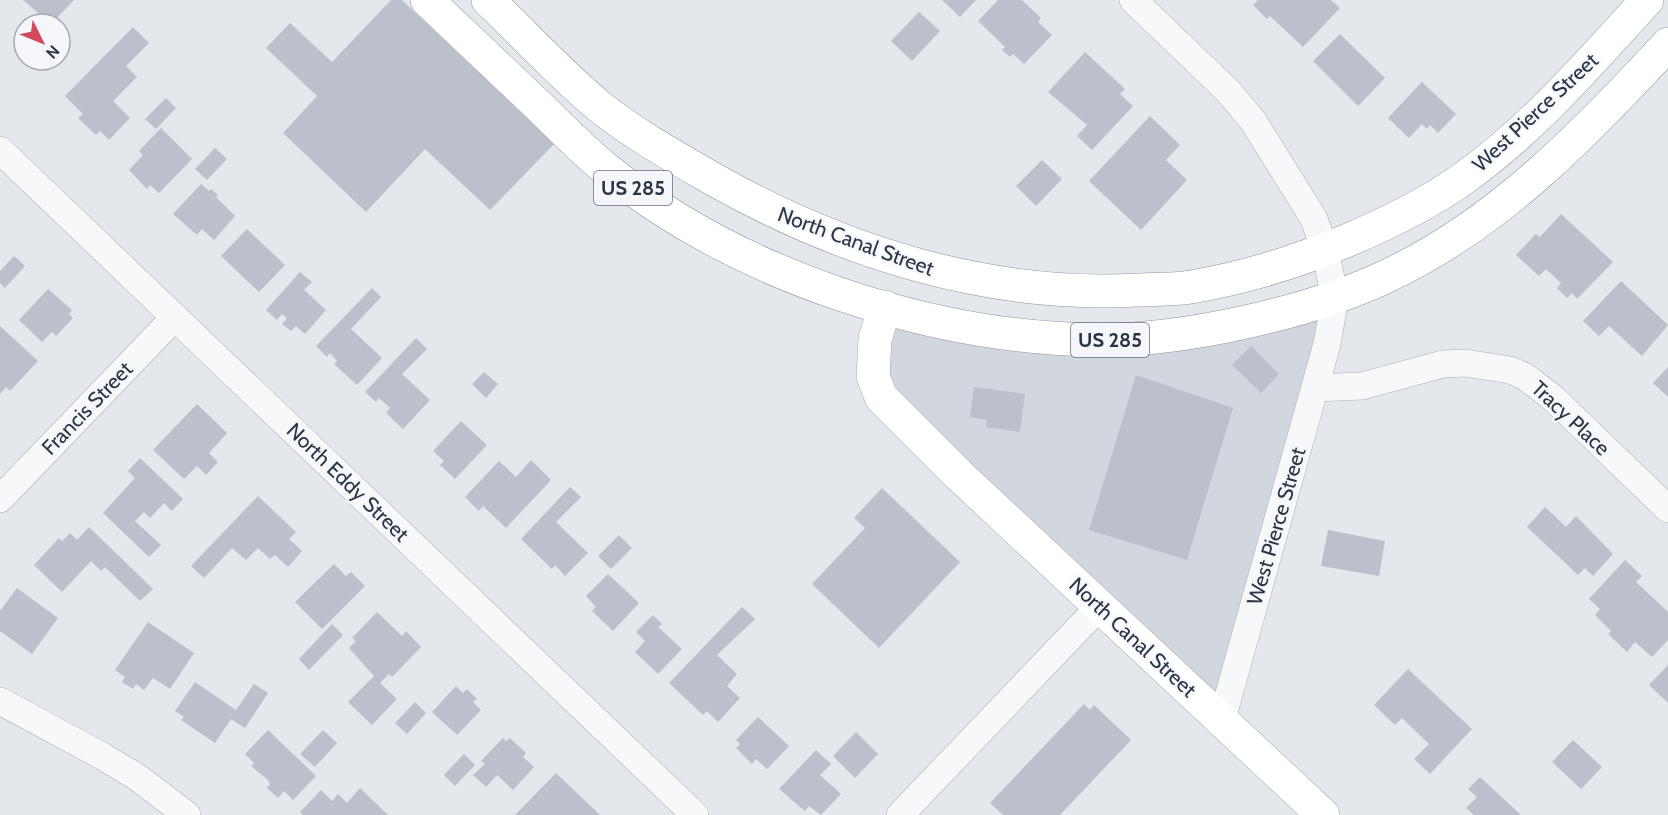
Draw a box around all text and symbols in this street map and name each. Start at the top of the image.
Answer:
north arrow [12,12,72,72]
text: N [42,41,63,63]
street label: West Pierce Street [1467,47,1603,177]
road number: US 285 [594,171,672,205]
street label: North Canal Street [775,201,937,281]
road number: US 285 [1071,323,1149,357]
street label: Francis Street [36,356,138,460]
street label: Tracy Place [1527,375,1615,461]
street label: North Eddy Street [282,418,414,546]
street label: West Pierce Street [1242,444,1310,608]
street label: North Canal Street [1064,572,1202,702]

